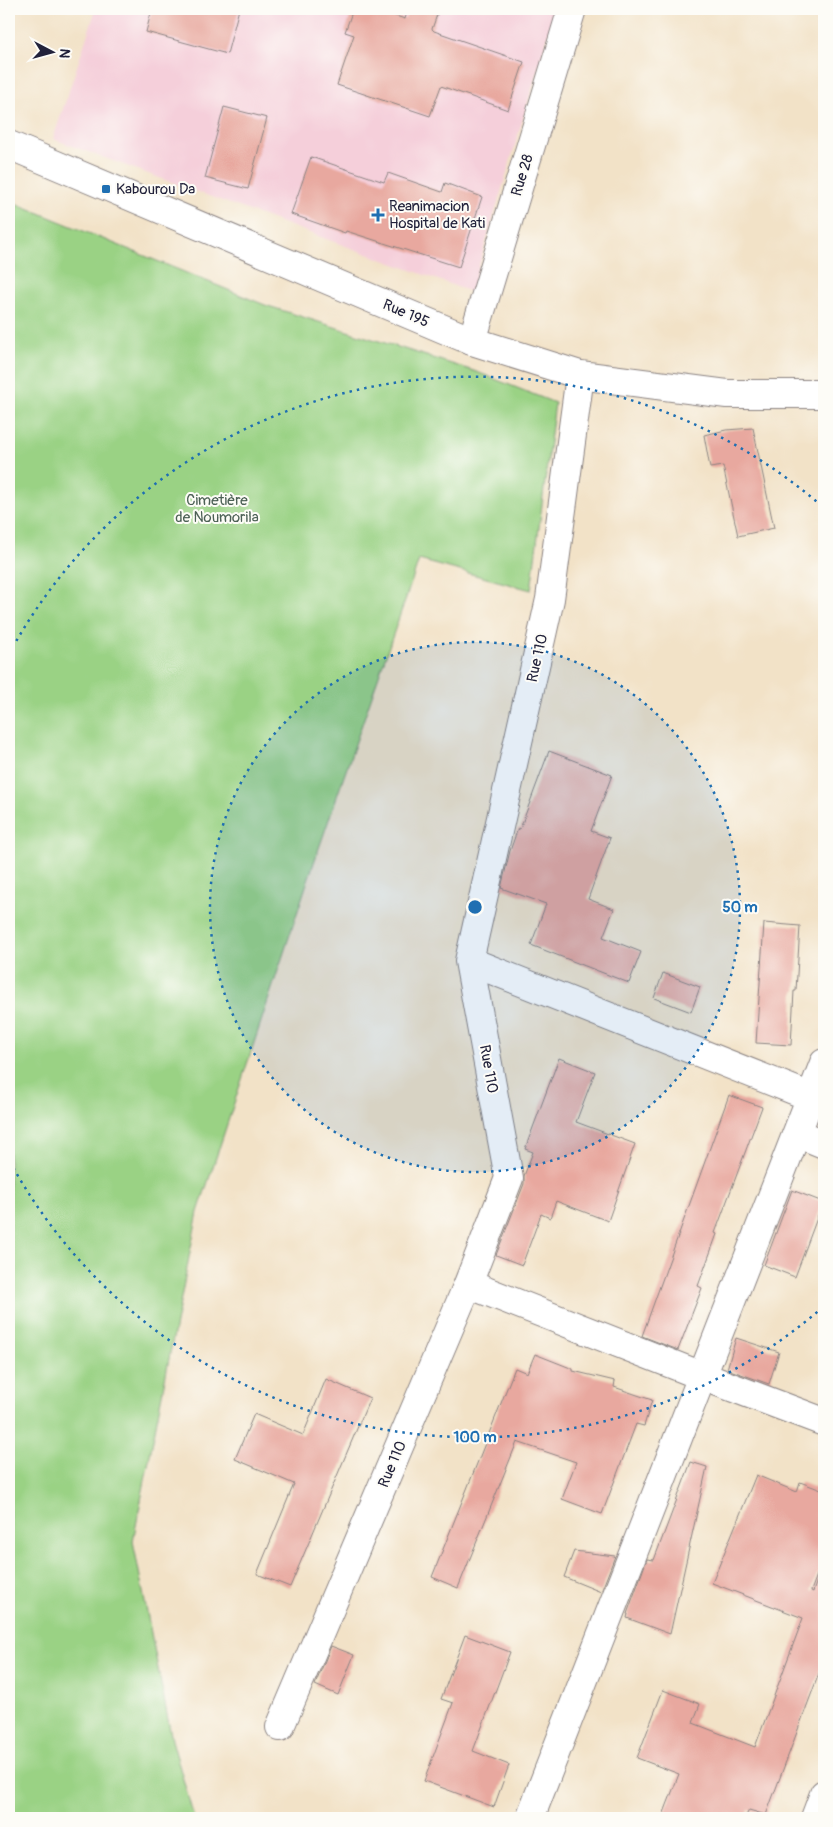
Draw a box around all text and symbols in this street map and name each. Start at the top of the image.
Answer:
north arrow [28,28,78,78]
text: N [55,48,73,59]
street label: Rue 28 [507,151,538,198]
place label: Kabourou Da [116,180,195,199]
marker: Kabourou Da [100,183,112,195]
place label: Reanimacion Hospital de Kati [389,197,486,233]
marker: Reanimacion Hospital de Kati [371,208,385,222]
street label: Rue 195 [380,295,432,332]
park label: Cimetière de Noumorila [175,491,259,527]
street label: Rue 110 [523,632,552,684]
centre of rings [466,898,484,916]
text: 50 m [723,898,757,917]
street label: Rue 110 [475,1043,502,1095]
text: 100 m [454,1428,496,1447]
street label: Rue 110 [374,1438,411,1490]

